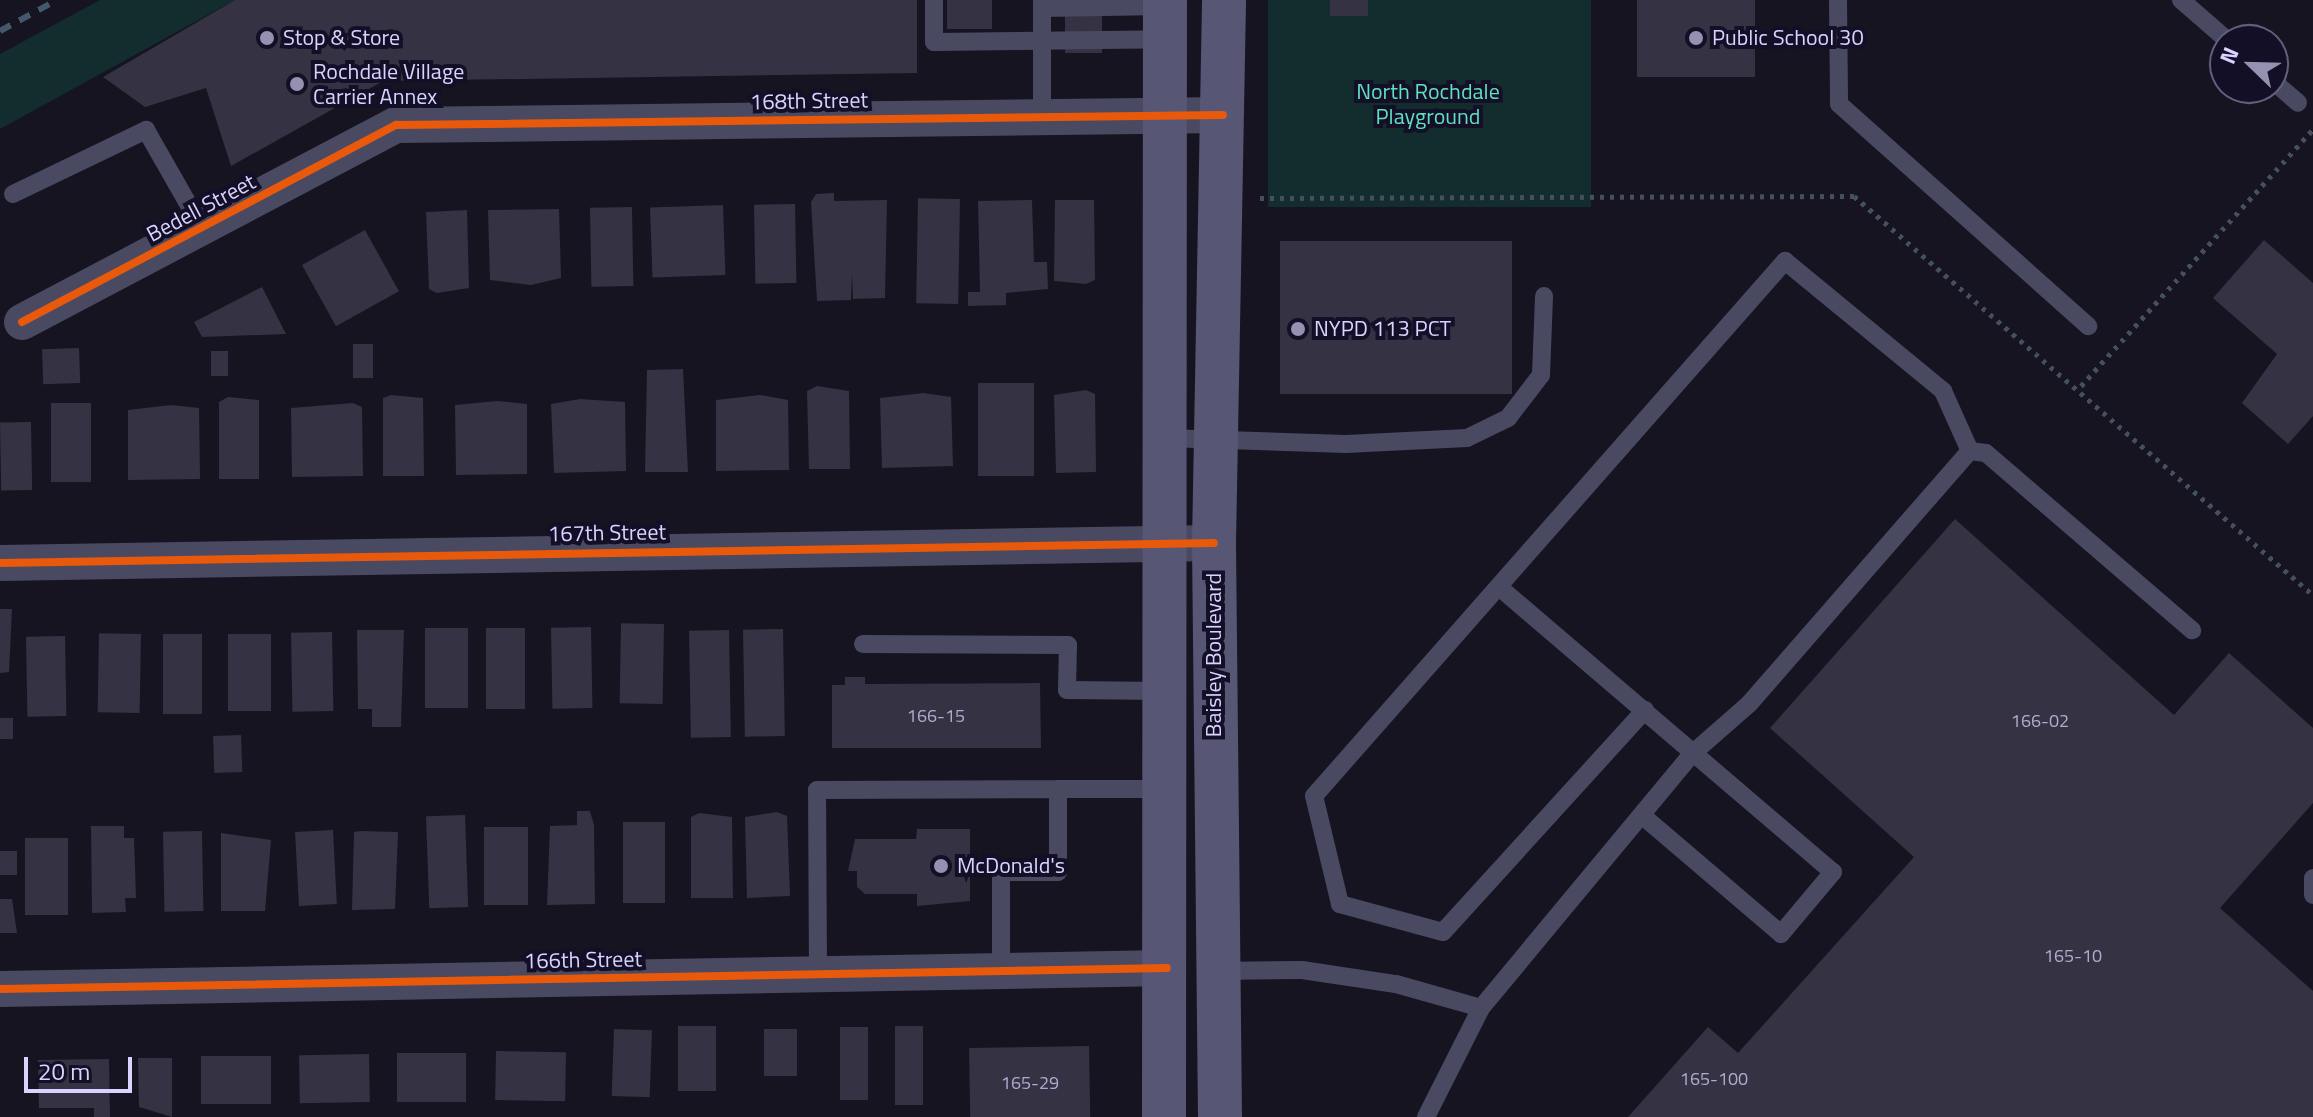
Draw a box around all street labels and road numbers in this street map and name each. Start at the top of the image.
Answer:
street label: 168th Street [750,87,868,115]
street label: Bedell Street [142,168,260,248]
street label: 167th Street [548,519,666,547]
street label: Baisley Boulevard [1201,573,1227,737]
street label: 166th Street [524,946,642,974]

